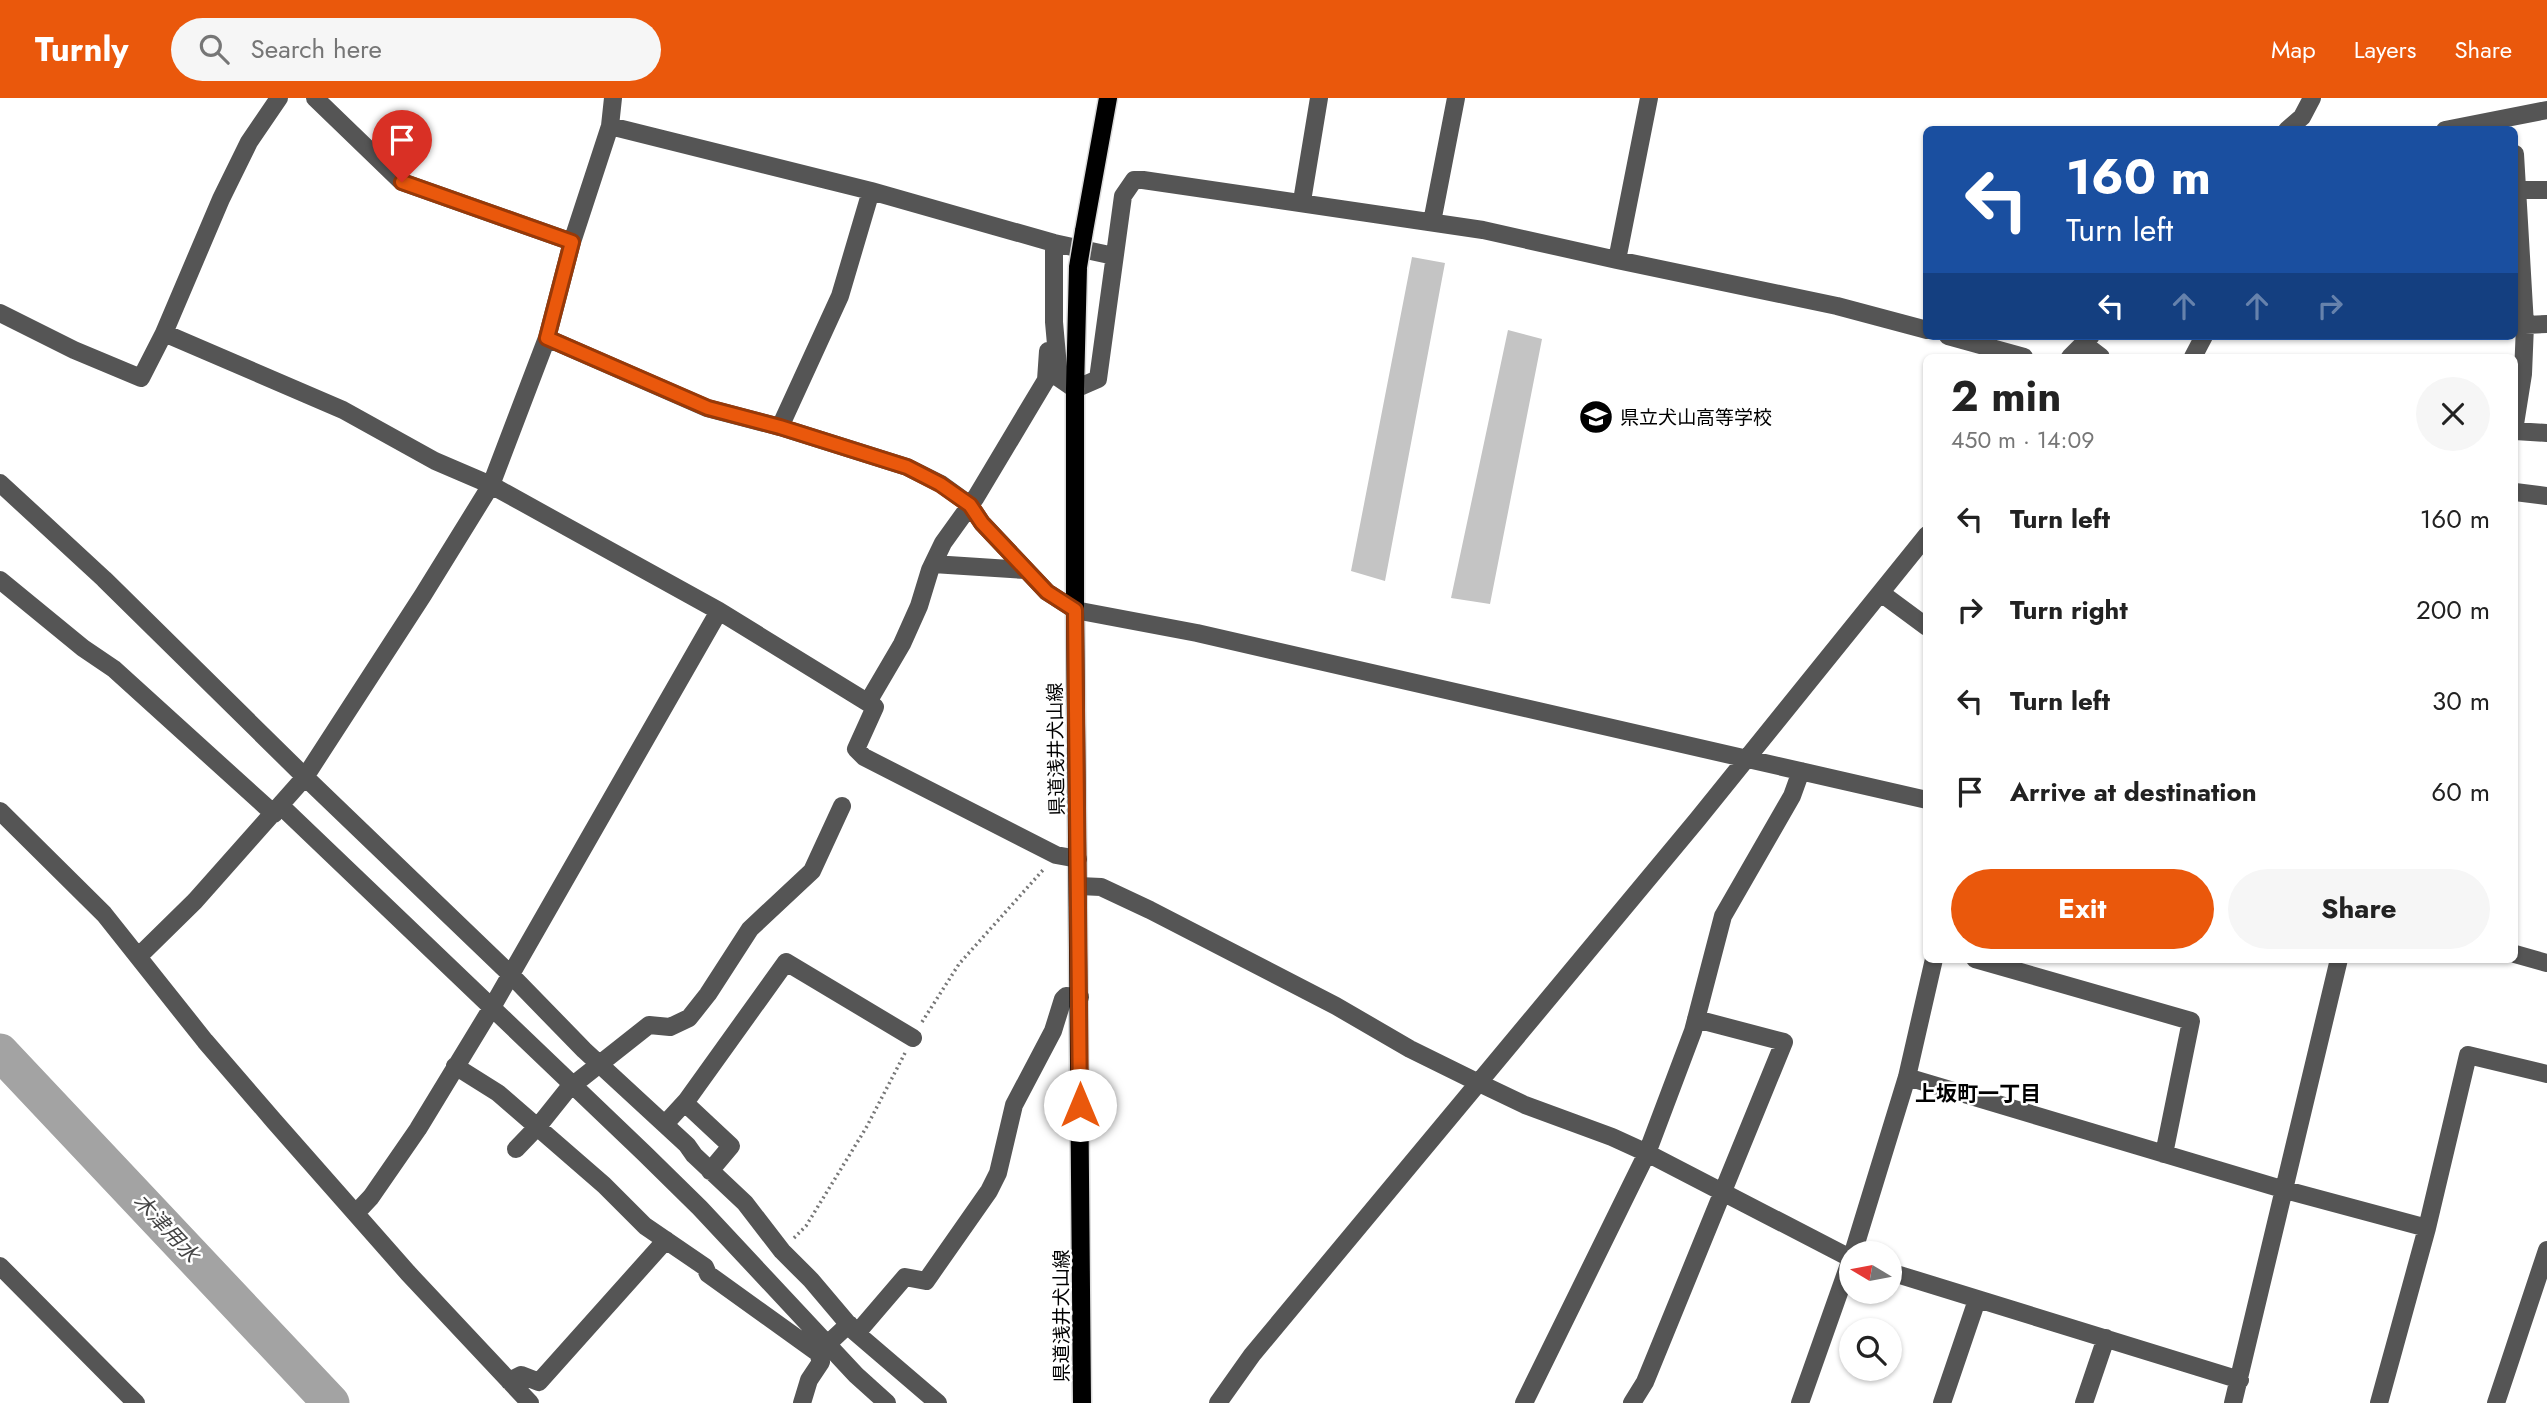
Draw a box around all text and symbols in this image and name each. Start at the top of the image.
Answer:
search box [171,18,661,81]
text: Turnly [35,26,129,73]
icon: search [195,30,233,68]
text: Search here [251,30,382,68]
text: Map [2271,32,2316,67]
text: Layers [2354,32,2416,67]
text: Share [2454,32,2512,67]
pin [372,110,432,182]
icon: arrive [383,121,421,159]
text: 160 m [2066,142,2211,212]
icon: left [1951,154,2042,245]
text: Turn left [2066,207,2173,253]
icon: left [2092,287,2130,325]
icon: ahead [2165,287,2203,325]
icon: ahead [2238,287,2276,325]
icon: right [2311,287,2349,325]
text: 2 min [1951,366,2061,427]
button: close [2416,377,2490,451]
school or university icon: 県立犬山高等学校 [1577,398,1615,436]
place label: 県立犬山高等学校 [1620,404,1772,431]
text: 450 m · 14:09 [1951,423,2094,457]
icon: left [1951,500,1989,538]
text: Turn left [2010,500,2110,538]
text: 160 m [2420,500,2490,538]
icon: right [1951,591,1989,629]
text: Turn right [2010,591,2128,629]
text: 200 m [2416,591,2490,629]
street label: 県道浅井犬山線 [1041,682,1071,816]
icon: left [1951,682,1989,720]
text: Turn left [2010,682,2110,720]
text: 30 m [2432,682,2490,720]
icon: arrive [1951,773,1989,811]
text: Arrive at destination [2010,773,2257,811]
text: 60 m [2431,773,2490,811]
button: Exit [1951,869,2214,949]
button: Share [2228,869,2490,949]
position arrow [1043,1068,1117,1142]
district label: 上坂町一丁目 [1915,1079,2041,1109]
water label: 木津用水 [126,1187,207,1270]
north arrow [1839,1241,1902,1304]
map controls [1839,1241,1902,1381]
street label: 県道浅井犬山線 [1048,1249,1075,1383]
button: search [1839,1318,1902,1381]

